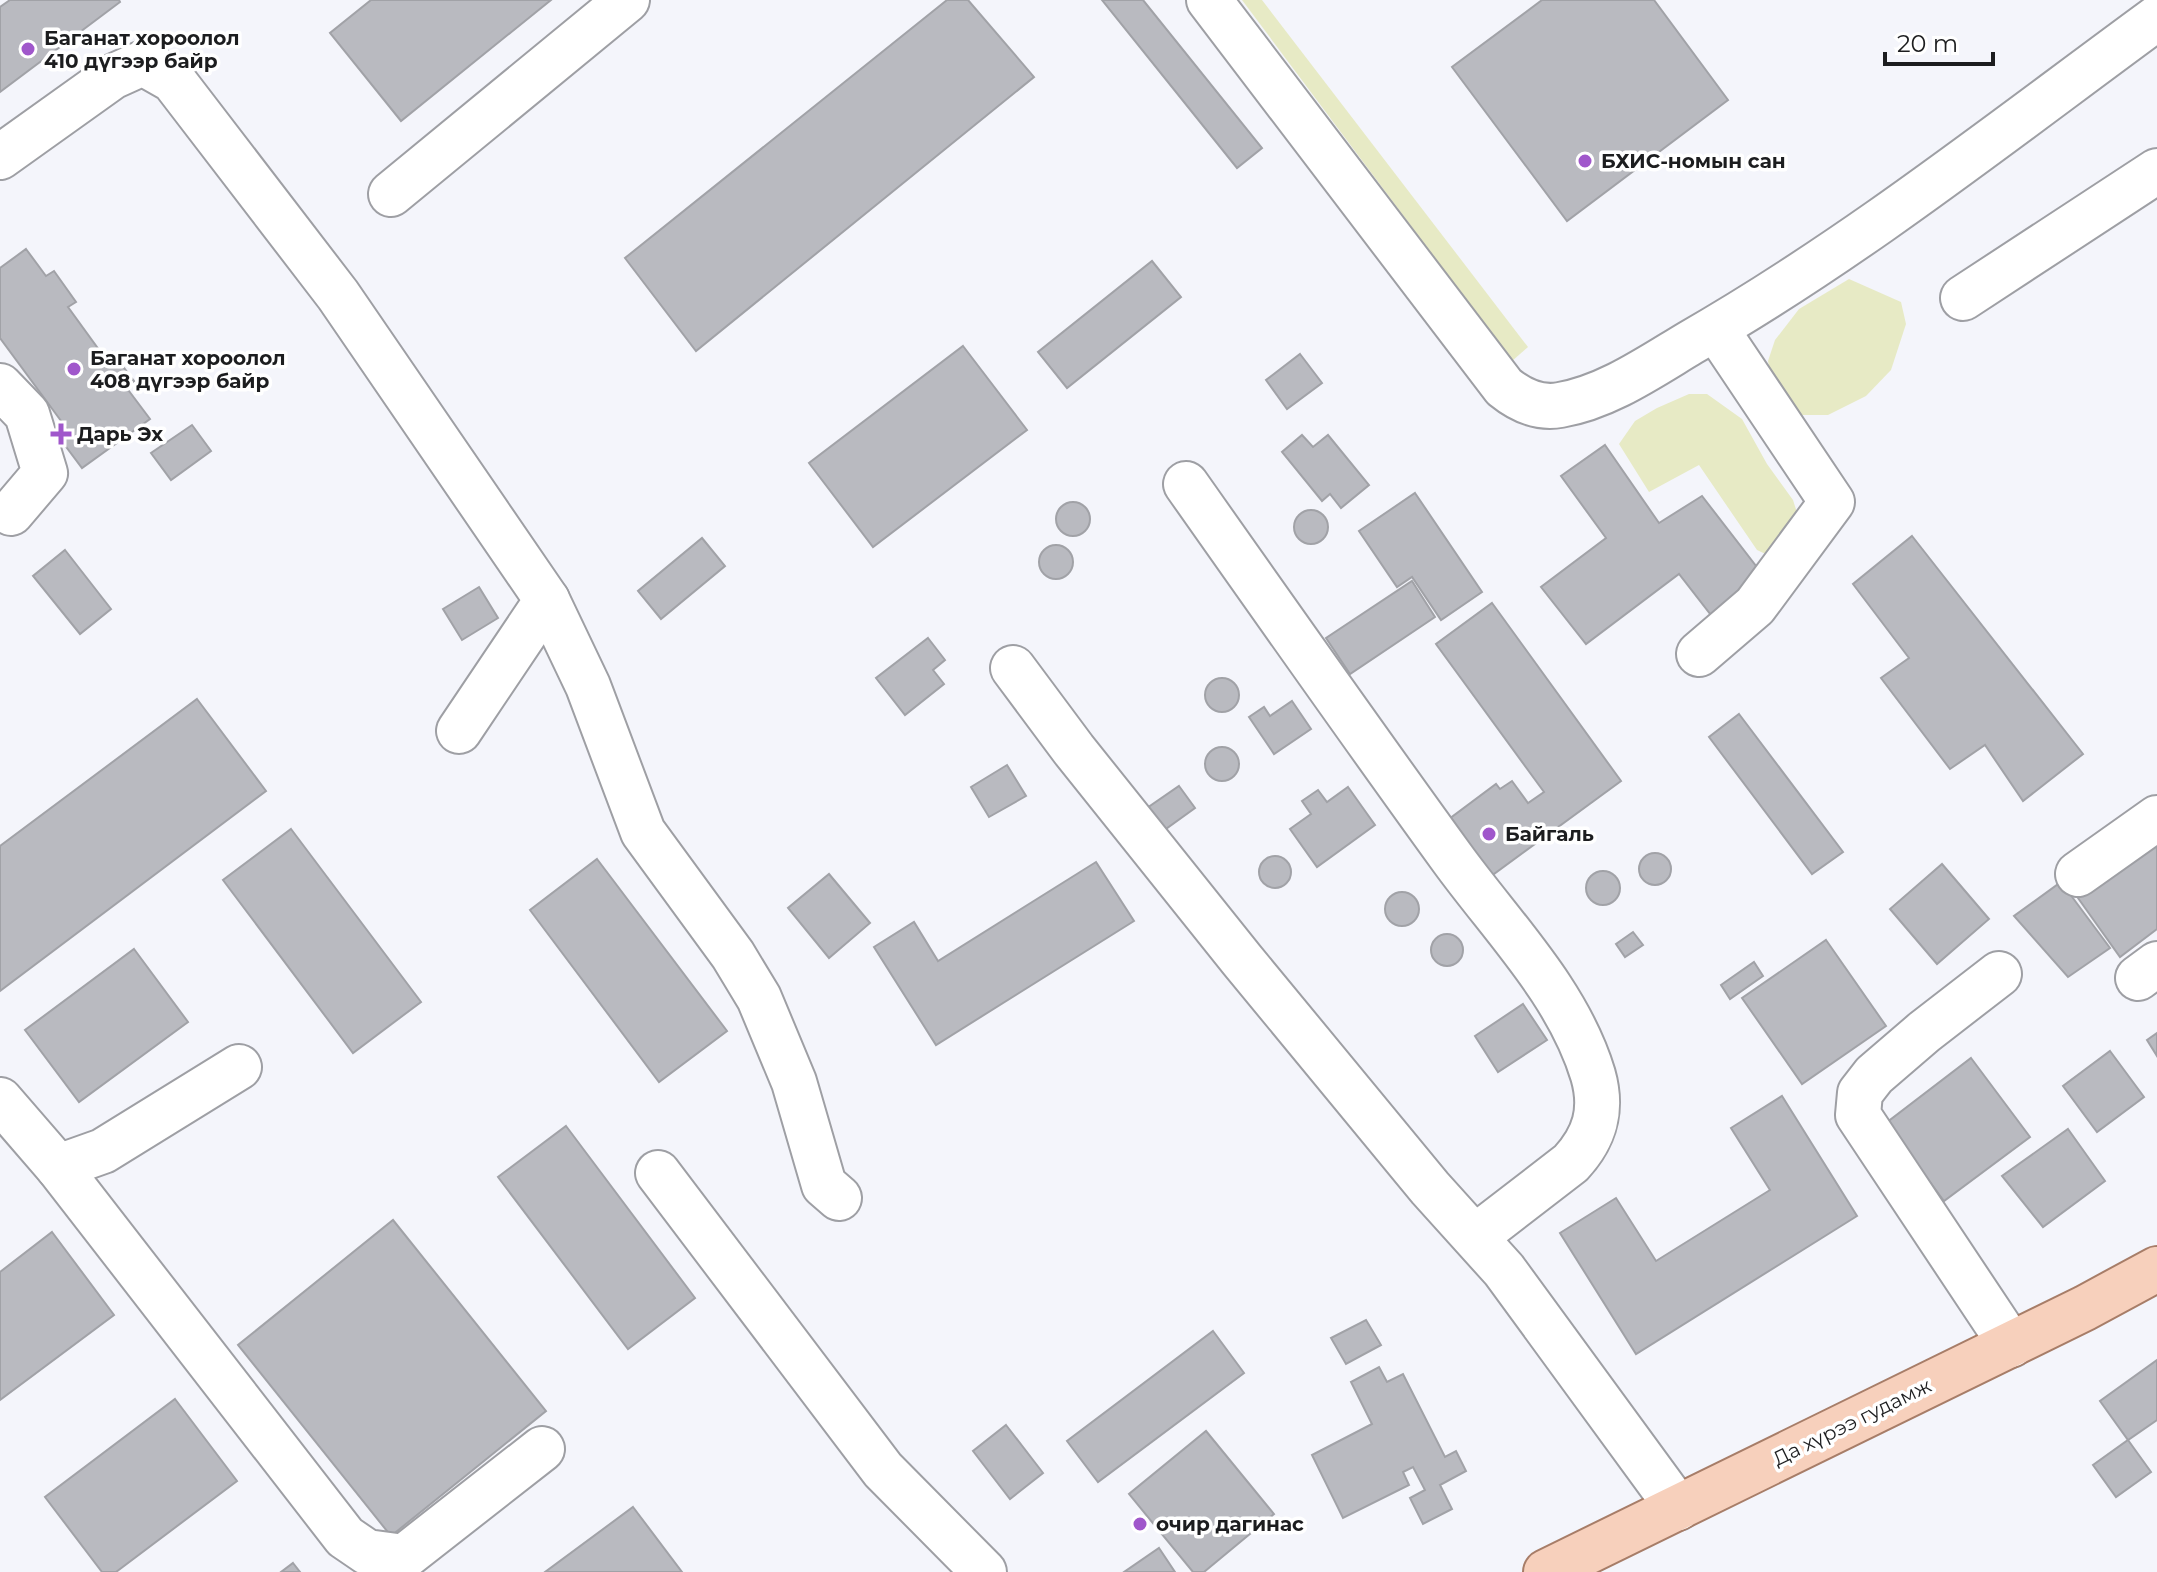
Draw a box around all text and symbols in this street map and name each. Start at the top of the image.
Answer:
scale bar [1885,16,1993,66]
place label: Баганат хороолол 410 дүгээр байр [44,26,240,73]
text: 20 m [1897,29,1958,58]
marker: Баганат хороолол 410 дүгээр байр [19,40,37,58]
place label: БХИС-номын сан [1601,149,1786,173]
marker: БХИС-номын сан [1576,152,1594,170]
place label: Баганат хороолол 408 дүгээр байр [90,346,286,393]
marker: Баганат хороолол 408 дүгээр байр [65,360,83,378]
place label: Дарь Эх [77,422,163,446]
marker: Дарь Эх [52,425,70,443]
place label: Байгаль [1505,822,1594,846]
marker: Байгаль [1480,825,1498,843]
street label: Да хүрээ гудамж [1769,1373,1935,1471]
place label: очир дагинас [1156,1512,1304,1536]
marker: очир дагинас [1131,1515,1149,1533]

